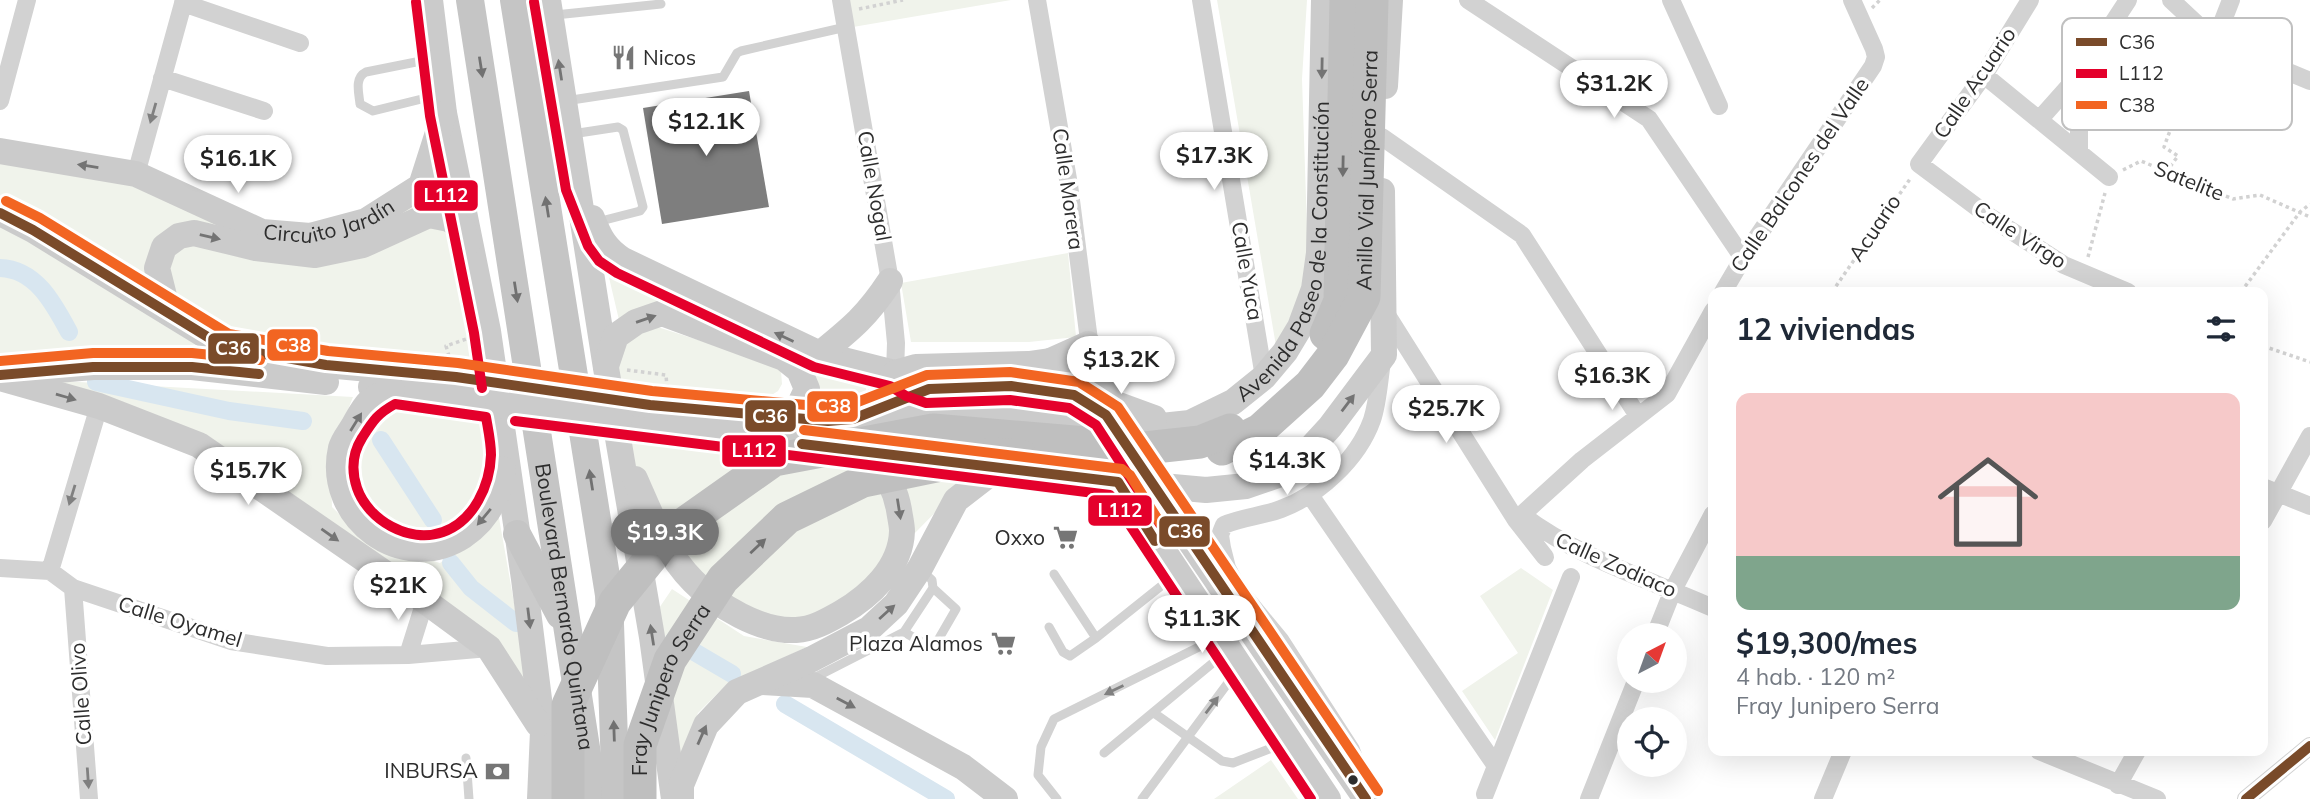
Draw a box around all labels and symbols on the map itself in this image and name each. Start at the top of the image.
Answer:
legend [2062,18,2292,130]
street label: Calle Acuario [1927,22,2021,143]
text: C36 [2119,30,2155,54]
restaurant icon: Nicos [609,44,637,72]
place label: Nicos [643,44,696,70]
street label: Anillo Vial Junípero Serra [1350,50,1383,291]
one-way arrow [476,57,487,79]
one-way arrow [1316,57,1327,79]
one-way arrow [554,59,565,81]
pin: $31.2K [1557,60,1671,120]
text: L112 [2119,61,2164,85]
street label: Calle Balcones del Valle [1724,72,1874,277]
text: C38 [2119,93,2155,117]
pin: $12.1K [649,99,763,158]
street label: Avenida Paseo de la Constitución [1230,101,1334,407]
one-way arrow [147,103,157,124]
street label: Calle Morera [1048,126,1090,251]
street label: Calle Nogal [853,129,897,243]
pin: $17.3K [1157,132,1271,192]
pin: $16.1K [181,136,295,195]
street label: Satelite [2151,154,2228,206]
one-way arrow [1337,155,1349,177]
one-way arrow [77,160,99,171]
line badge: L112 [413,179,479,212]
text: L112 [424,183,468,207]
street label: Acuario [1842,189,1906,266]
street label: Circuito Jardín [262,192,399,248]
street label: Calle Virgo [1969,195,2072,274]
one-way arrow [541,196,552,218]
street label: Calle Yuca [1227,219,1269,322]
one-way arrow [199,231,221,242]
one-way arrow [511,281,522,303]
one-way arrow [635,313,656,324]
line badge: C38 [266,328,319,362]
one-way arrow [774,331,794,342]
line badge: C36 [207,332,260,365]
text: C38 [275,333,311,357]
text: C36 [215,336,251,360]
pin: $13.2K [1064,336,1178,396]
pin: $16.3K [1555,352,1669,412]
pin: $25.7K [1389,386,1503,445]
line badge: C38 [806,390,859,423]
one-way arrow [56,392,77,402]
text: C38 [815,394,851,418]
one-way arrow [1341,394,1355,412]
line badge: C36 [744,399,797,433]
text: C36 [752,404,788,428]
one-way arrow [349,412,362,431]
line badge: L112 [721,434,787,468]
text: L112 [732,438,776,462]
pin: $14.3K [1230,438,1344,497]
pin: $15.7K [191,448,305,507]
street label: Boulevard Bernardo Quintana [530,461,600,752]
one-way arrow [585,469,596,491]
one-way arrow [67,484,77,505]
line badge: L112 [1087,494,1153,527]
one-way arrow [894,498,905,520]
text: L112 [1098,498,1142,522]
one-way arrow [476,508,491,526]
pin: $19.3K [608,510,722,569]
line badge: C36 [1158,515,1211,548]
text: C36 [1167,519,1203,543]
place label: Oxxo [995,524,1045,550]
supermarket icon: Oxxo [1051,524,1079,552]
street label: Calle Zodiaco [1552,526,1681,602]
one-way arrow [321,528,339,542]
one-way arrow [749,538,767,554]
pin: $21K [357,562,439,622]
street label: Calle Oyamel [115,590,245,652]
pin: $11.3K [1145,596,1259,655]
street label: Fray Junipero Serra [626,598,716,776]
one-way arrow [878,604,896,620]
one-way arrow [523,607,534,629]
north arrow [1617,623,1687,693]
one-way arrow [646,624,657,646]
place label: Plaza Alamos [849,630,983,656]
supermarket icon: Plaza Alamos [989,630,1017,658]
street label: Calle Olivo [63,642,97,746]
one-way arrow [1104,684,1124,695]
one-way arrow [1205,696,1219,714]
one-way arrow [836,697,855,709]
one-way arrow [608,720,620,742]
one-way arrow [696,725,708,745]
place label: INBURSA [384,757,479,783]
bank icon: INBURSA [484,757,512,785]
one-way arrow [83,768,94,790]
unlabelled marker [1346,773,1360,787]

